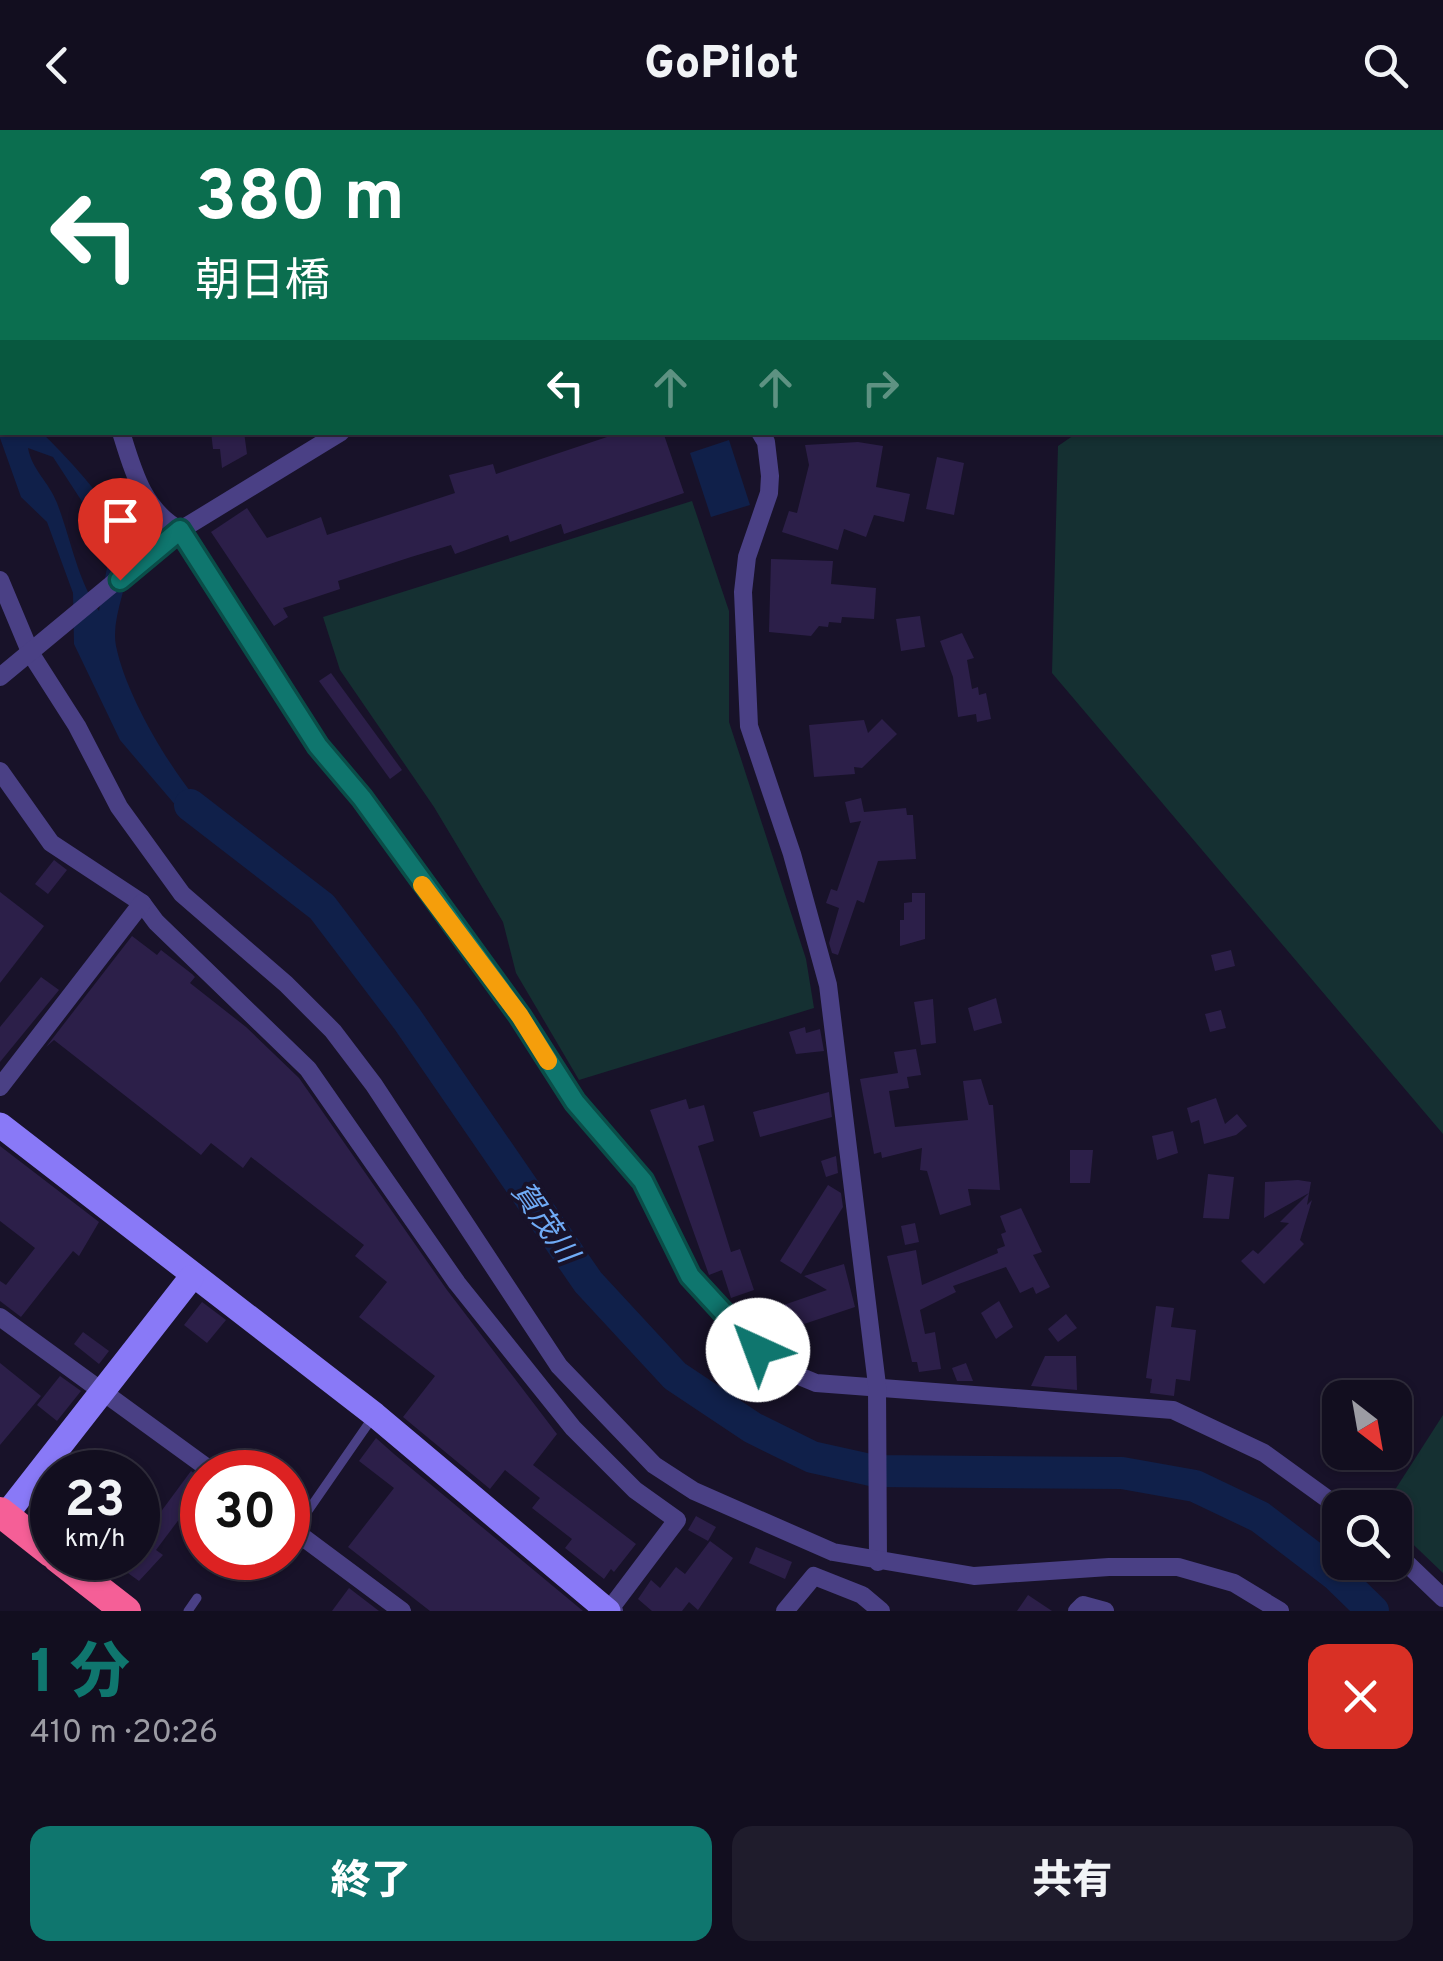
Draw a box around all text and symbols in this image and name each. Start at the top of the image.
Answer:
text: GoPilot [644,37,799,94]
icon: back [30,38,85,93]
icon: search [1358,38,1413,93]
text: 380 m [195,156,405,245]
icon: left [30,170,160,300]
text: 朝日橋 [195,255,330,312]
icon: left [538,360,593,415]
icon: ahead [643,360,698,415]
icon: ahead [748,360,803,415]
icon: right [853,360,908,415]
pin [78,478,163,581]
icon: arrive [93,493,148,548]
water label: 賀茂川 [502,1176,586,1273]
position arrow [706,1298,810,1402]
north arrow [1322,1380,1412,1470]
map controls [1322,1380,1412,1580]
speed limit sign: 30 [180,1450,310,1580]
text: 23 [65,1471,125,1534]
button: search [1322,1490,1412,1580]
text: km/h [65,1524,125,1556]
text: 1 分 [30,1638,130,1714]
button: close [1308,1644,1413,1749]
text: 410 m · 20:26 [30,1714,218,1754]
button: 終了 [30,1826,712,1941]
button: 共有 [732,1826,1413,1941]

